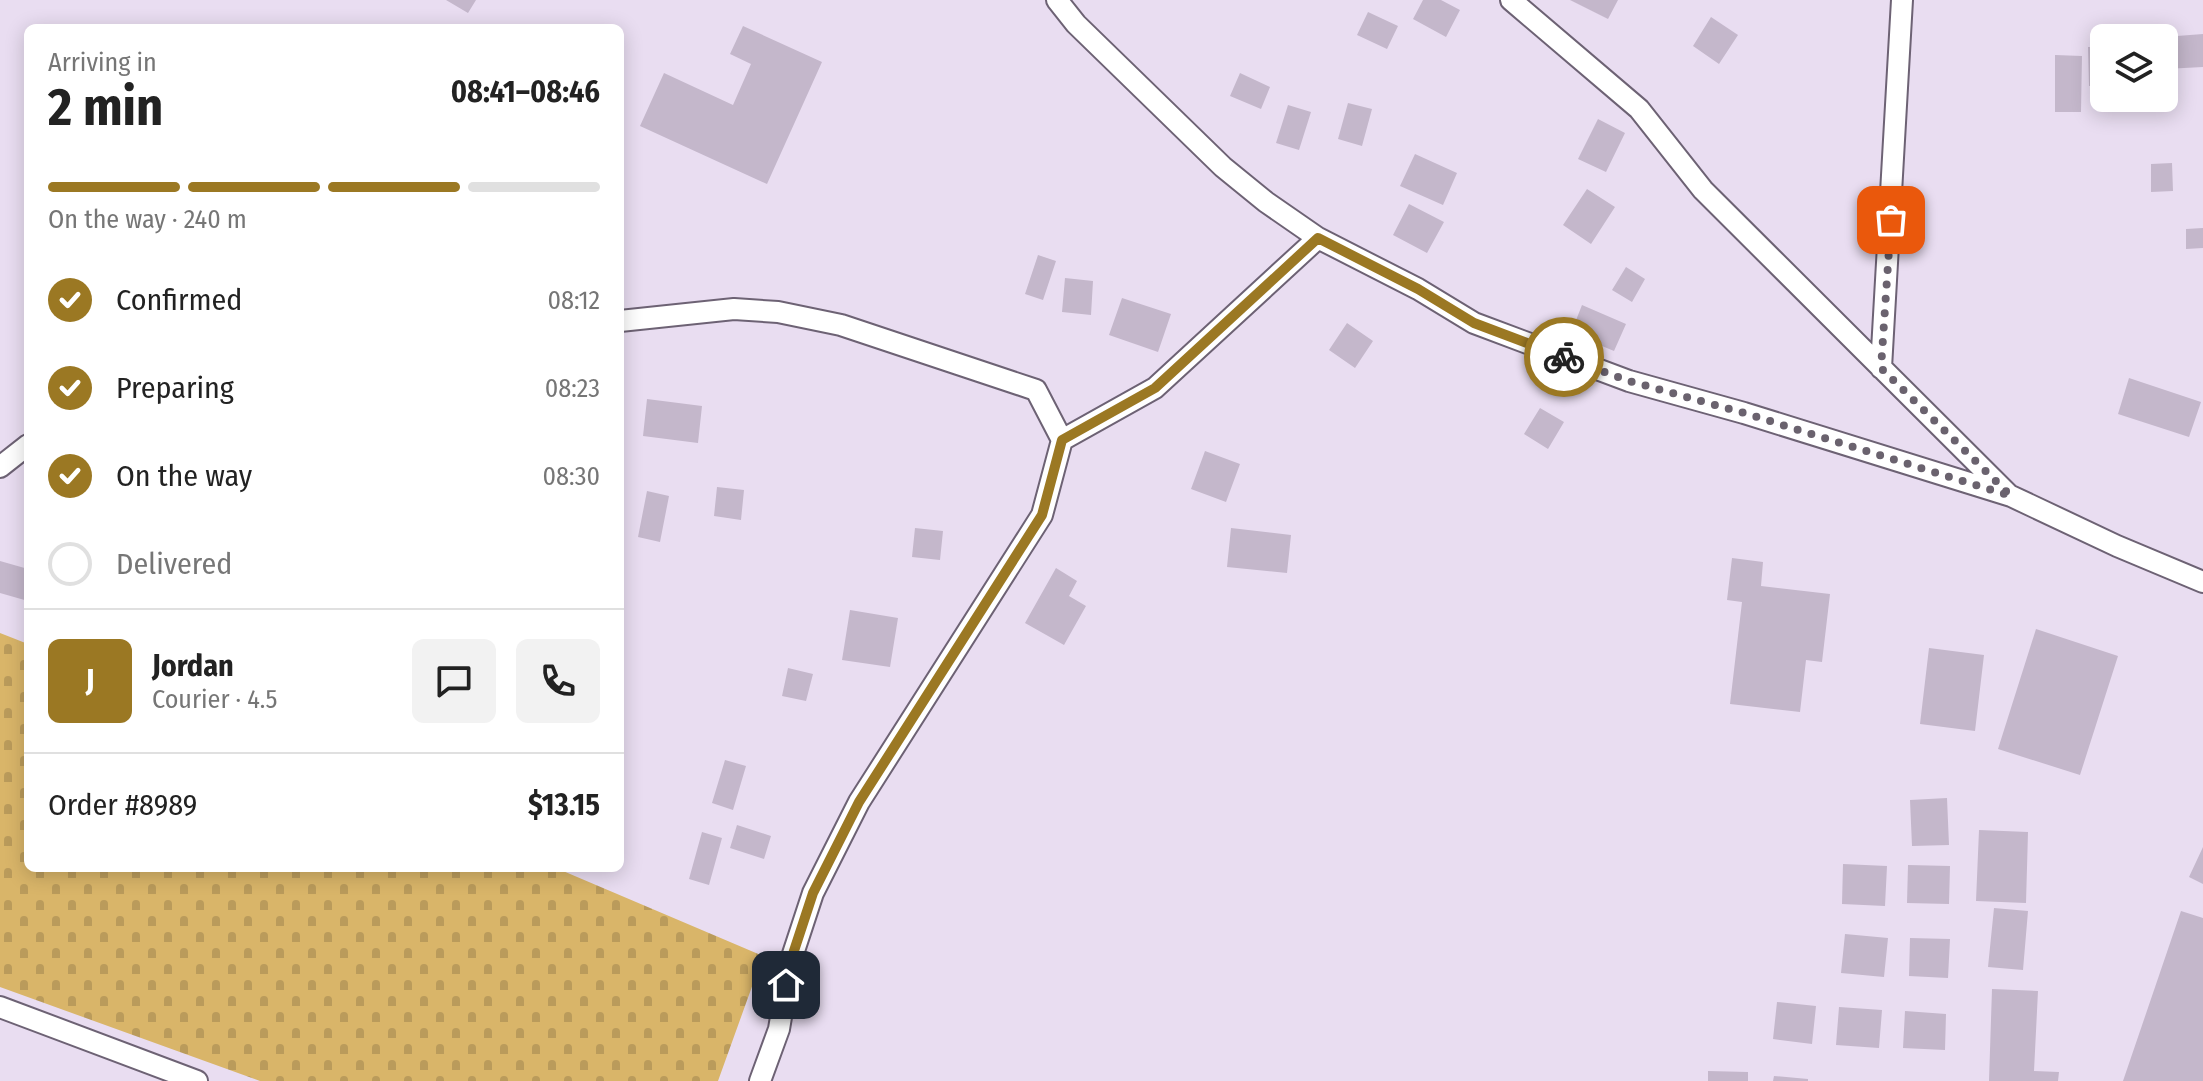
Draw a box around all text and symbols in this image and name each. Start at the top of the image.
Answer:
map controls [2090,24,2178,112]
button: layers [2090,24,2178,112]
text: Arriving in [48,47,157,78]
text: 08:41–08:46 [451,74,600,110]
text: 2 min [48,76,163,139]
pin [1857,186,1925,254]
icon: bag [1869,198,1913,242]
text: On the way · 240 m [48,204,247,235]
icon: check [48,278,92,322]
text: Confirmed [116,282,242,318]
text: 08:12 [547,285,600,316]
courier [1524,317,1604,397]
icon: bike [1542,335,1586,379]
icon: check [48,366,92,410]
text: Preparing [116,370,234,406]
text: 08:23 [545,373,600,404]
icon: check [48,454,92,498]
text: On the way [116,458,252,494]
text: 08:30 [542,461,600,492]
text: Delivered [116,546,232,582]
button: chat [412,639,496,723]
button: phone [516,639,600,723]
text: Jordan [152,648,234,684]
text: J [86,663,94,699]
text: Courier · 4.5 [152,684,278,715]
text: Order #8989 [48,787,197,823]
text: $13.15 [528,787,600,823]
pin [752,951,820,1019]
icon: home [764,963,808,1007]

